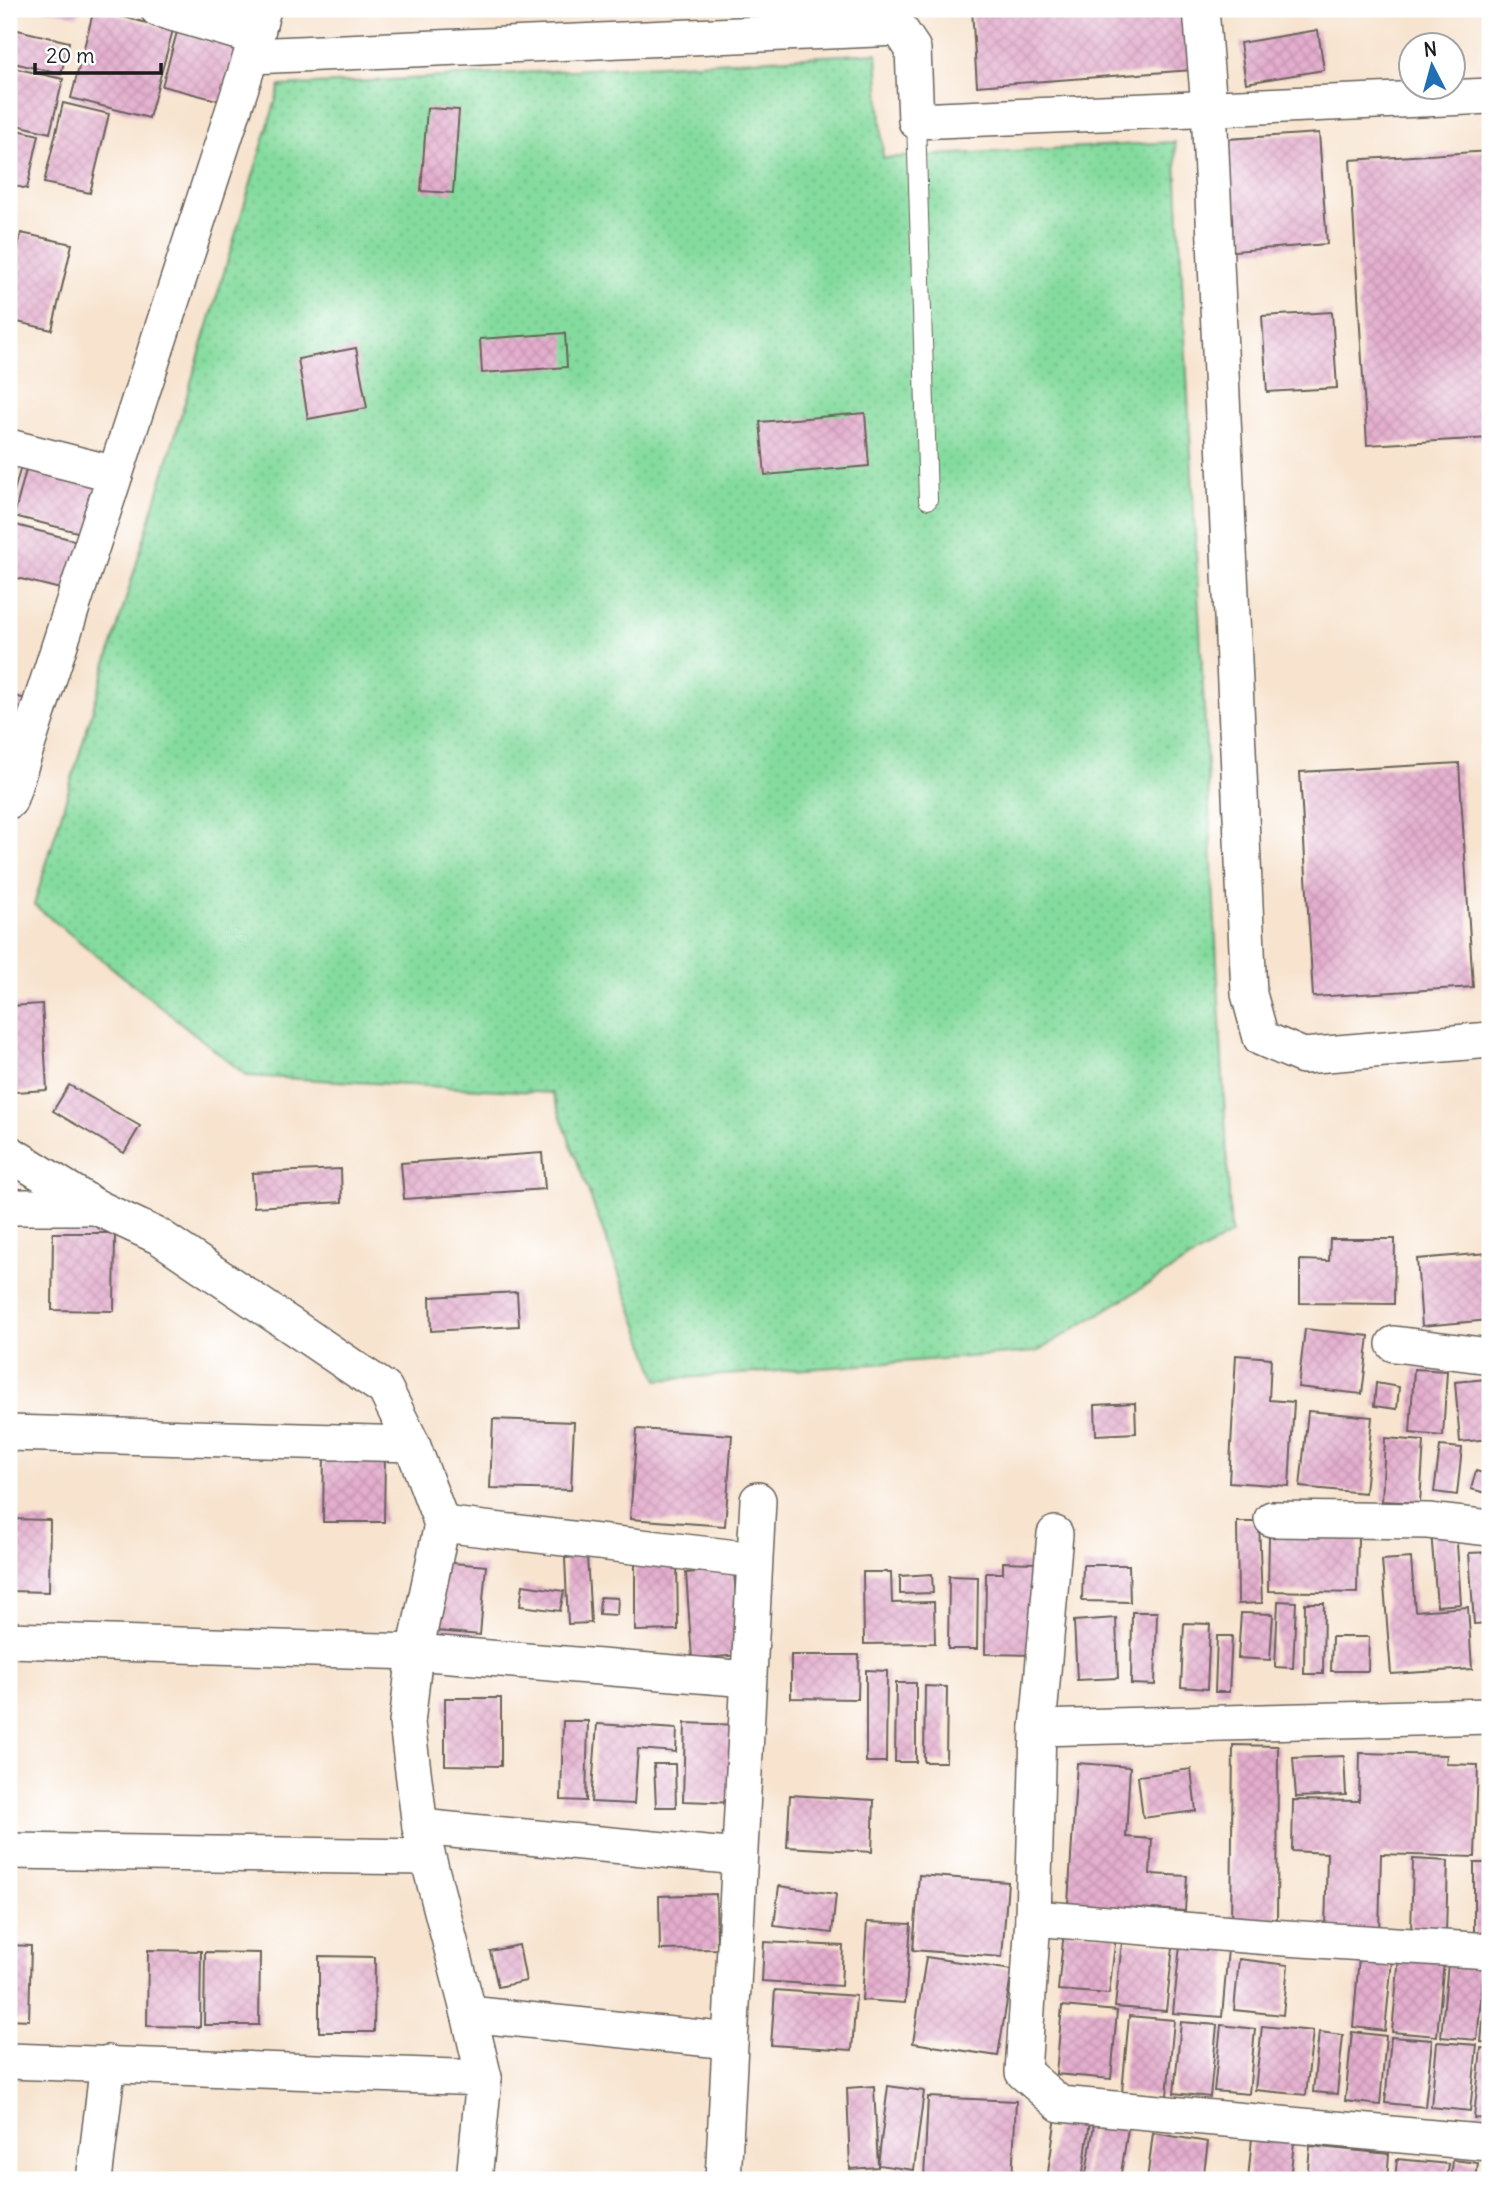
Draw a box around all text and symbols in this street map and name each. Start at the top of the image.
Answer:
scale bar [35,32,161,76]
north arrow [1398,32,1468,102]
text: N [1422,36,1438,62]
text: 20 m [46,42,95,69]

